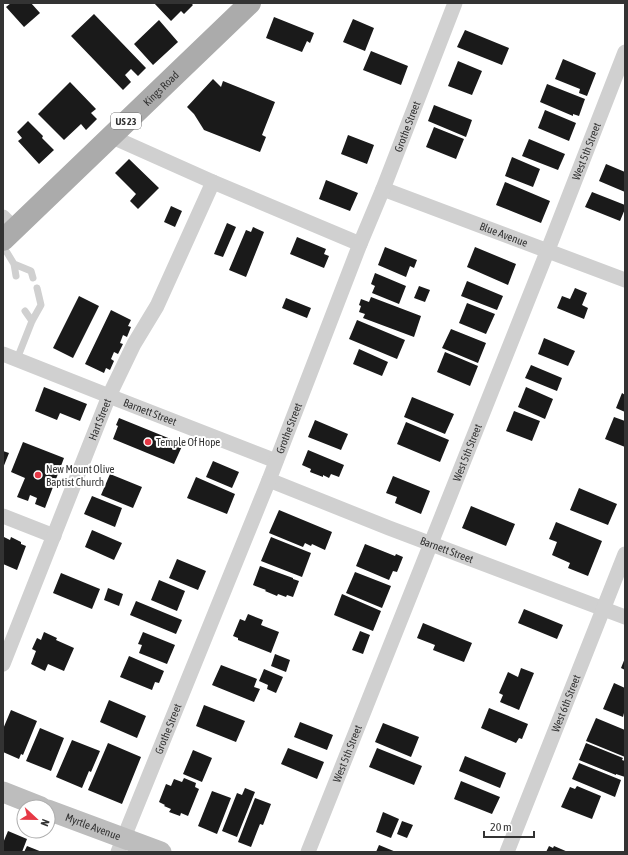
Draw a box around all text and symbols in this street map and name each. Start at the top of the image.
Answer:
street label: Kings Road [141,69,181,108]
street label: Grothe Street [392,99,422,154]
road number: US 23 [111,113,141,129]
street label: West 5th Street [570,121,603,182]
street label: Blue Avenue [478,220,529,249]
street label: Barnett Street [122,396,178,428]
street label: Hart Street [86,397,113,442]
street label: Grothe Street [274,401,304,455]
street label: West 5th Street [450,422,484,483]
place label: Temple Of Hope [156,436,220,448]
marker: Temple Of Hope [143,437,153,447]
place label: New Mount Olive Baptist Church [46,463,115,488]
marker: New Mount Olive Baptist Church [33,470,43,480]
street label: Barnett Street [418,534,475,565]
street label: West 6th Street [549,673,583,734]
street label: Grothe Street [152,702,184,756]
street label: West 5th Street [330,723,364,784]
north arrow [16,799,56,839]
street label: Myrtle Avenue [64,811,122,842]
scale bar [484,813,534,839]
text: N [38,817,52,828]
text: 20 m [490,820,512,834]

